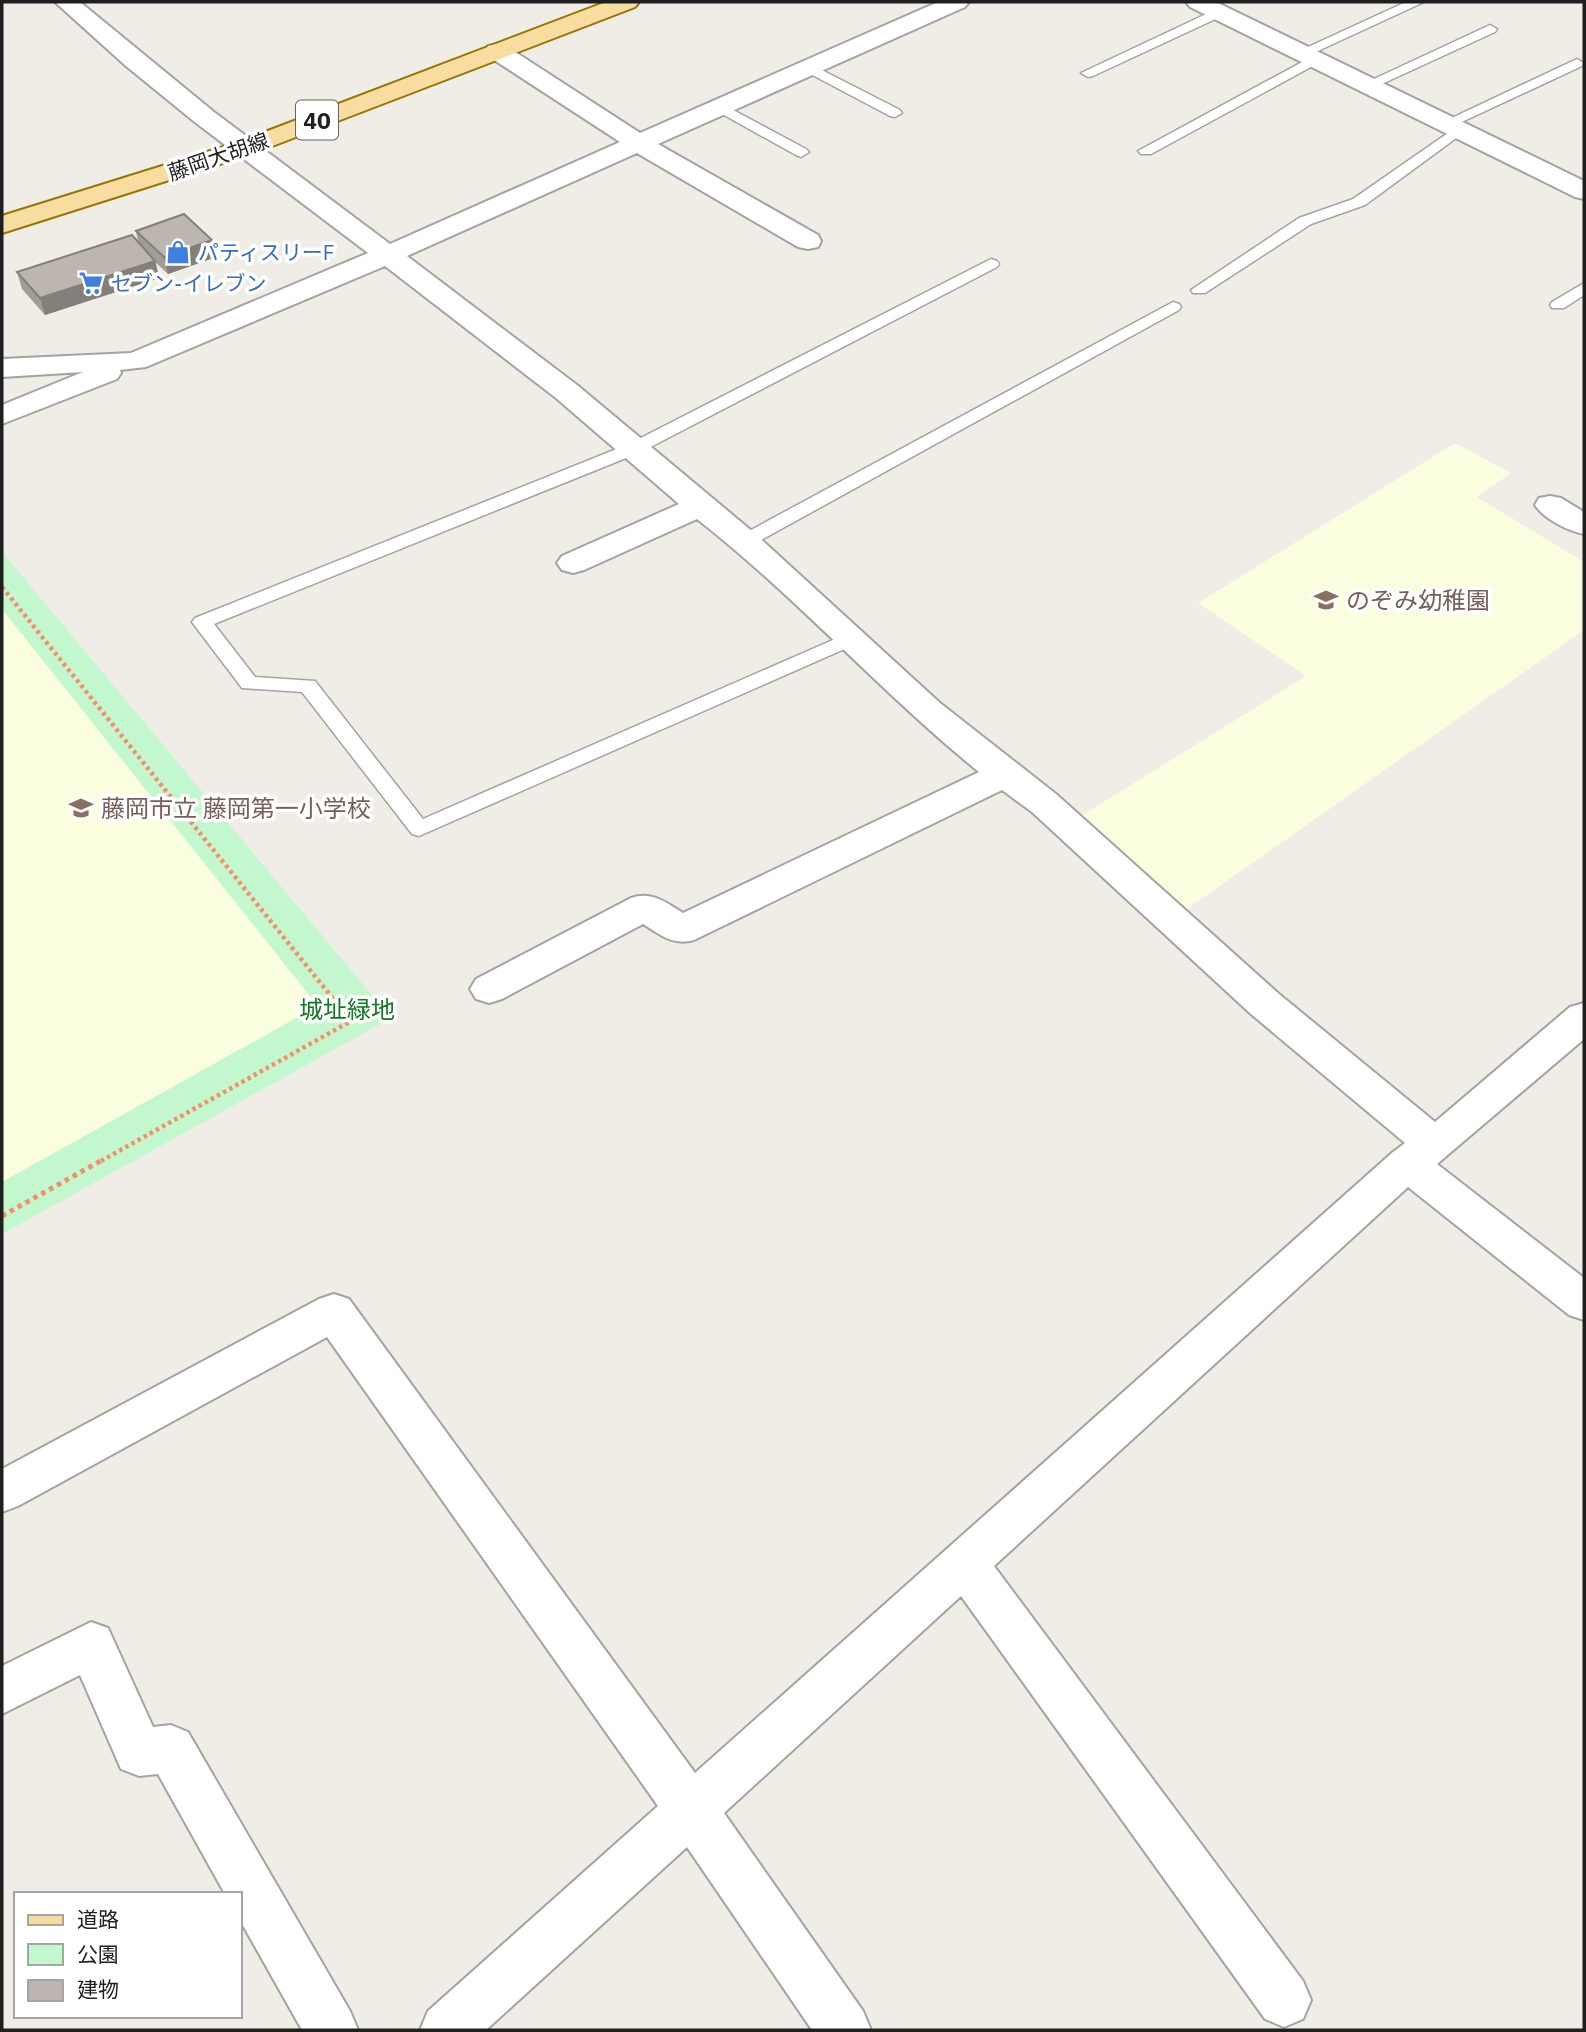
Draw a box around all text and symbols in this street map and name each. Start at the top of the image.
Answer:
road number: 40 [296,100,338,140]
street label: 藤岡大胡線 [164,126,272,186]
shop icon: パティスリーF [164,238,192,266]
place label: パティスリーF [198,238,334,266]
supermarket icon: セブン-イレブン [77,269,105,297]
place label: セブン-イレブン [111,269,266,297]
place label: のぞみ幼稚園 [1346,584,1490,616]
school or university icon: のぞみ幼稚園 [1312,586,1340,614]
place label: 藤岡市立 藤岡第一小学校 [101,792,371,824]
school or university icon: 藤岡市立 藤岡第一小学校 [67,794,95,822]
park label: 城址緑地 [299,993,395,1025]
legend [14,1892,242,2018]
text: 道路 [77,1905,119,1933]
text: 公園 [77,1940,119,1968]
text: 建物 [77,1975,119,2003]

